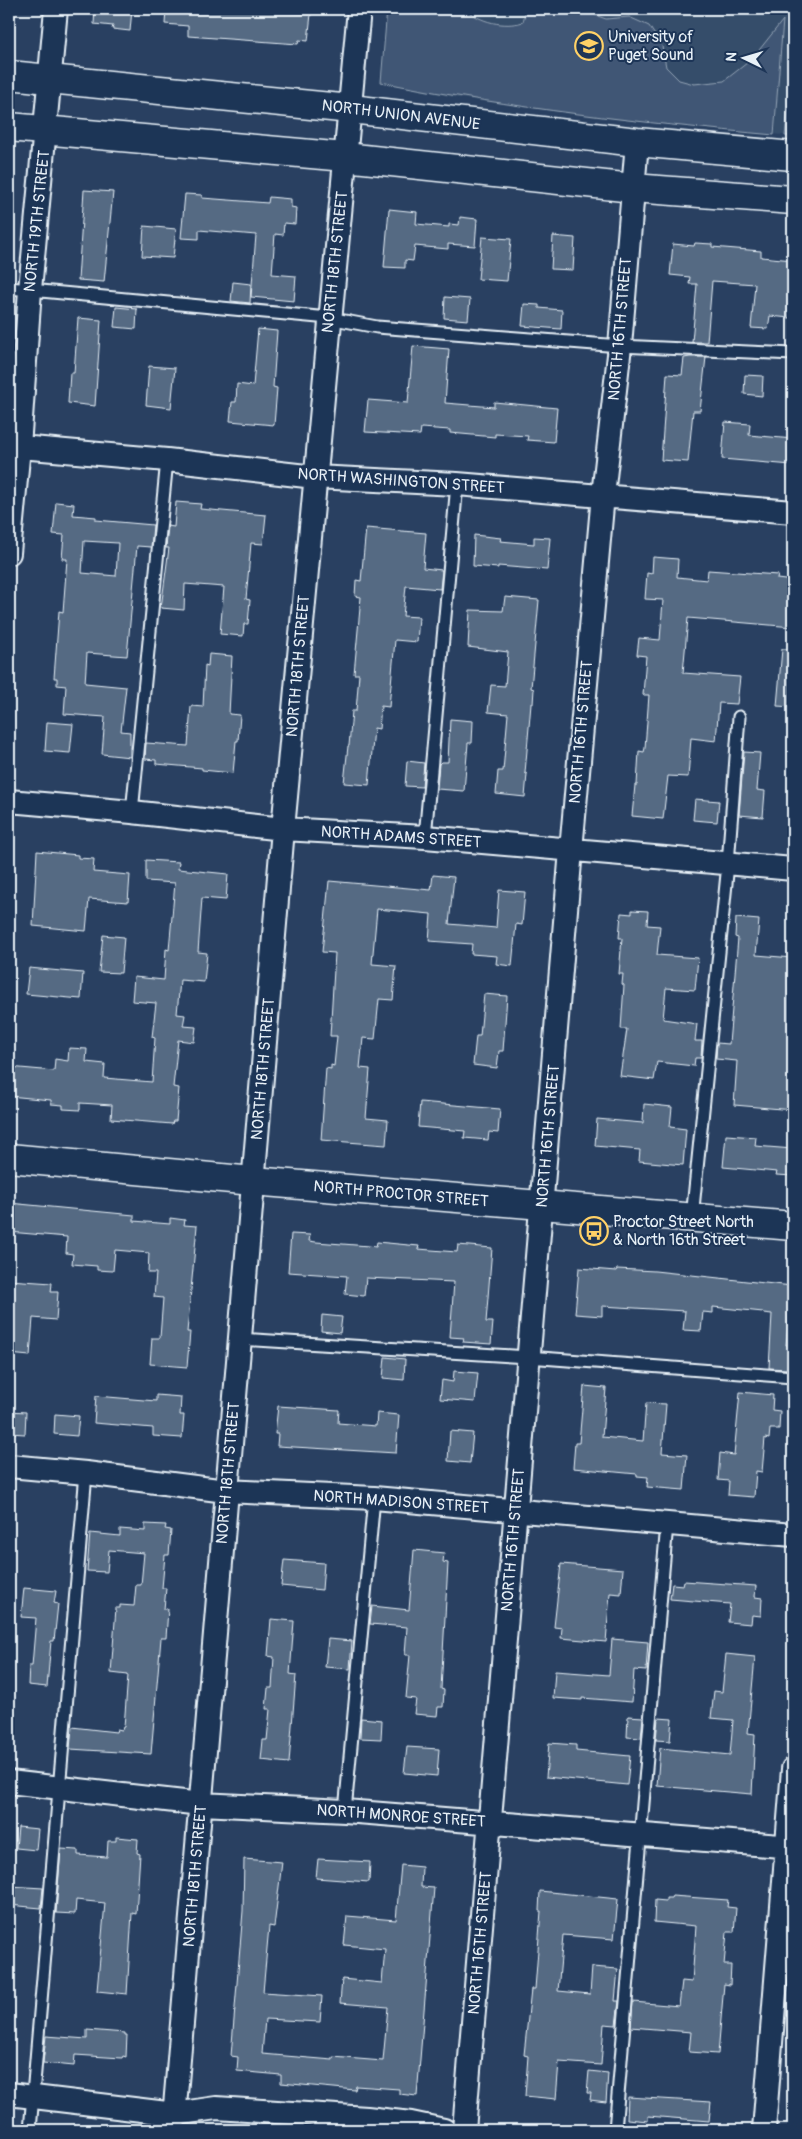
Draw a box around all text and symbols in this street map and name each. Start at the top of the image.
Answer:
place label: University of Puget Sound [608,27,694,65]
school or university icon: University of Puget Sound [574,31,604,61]
north arrow [720,32,770,82]
text: N [723,51,740,62]
street label: NORTH UNION AVENUE [321,95,481,135]
street label: NORTH 19TH STREET [20,149,54,293]
street label: NORTH 18TH STREET [318,190,352,334]
street label: NORTH 16TH STREET [604,256,636,401]
street label: NORTH WASHINGTON STREET [297,464,505,498]
street label: NORTH 18TH STREET [282,594,314,738]
street label: NORTH 16TH STREET [565,659,597,804]
street label: NORTH ADAMS STREET [320,821,482,853]
street label: NORTH 18TH STREET [247,997,279,1141]
street label: NORTH 16TH STREET [532,1063,564,1208]
street label: NORTH PROCTOR STREET [313,1176,489,1212]
place label: Proctor Street North & North 16th Street [613,1212,754,1250]
bus stop icon: Proctor Street North & North 16th Street [579,1216,609,1246]
street label: NORTH 18TH STREET [212,1401,244,1545]
street label: NORTH 16TH STREET [497,1467,529,1612]
street label: NORTH MADISON STREET [313,1486,490,1518]
street label: NORTH MONROE STREET [316,1800,486,1832]
street label: NORTH 18TH STREET [179,1804,211,1948]
street label: NORTH 16TH STREET [464,1870,496,2015]

